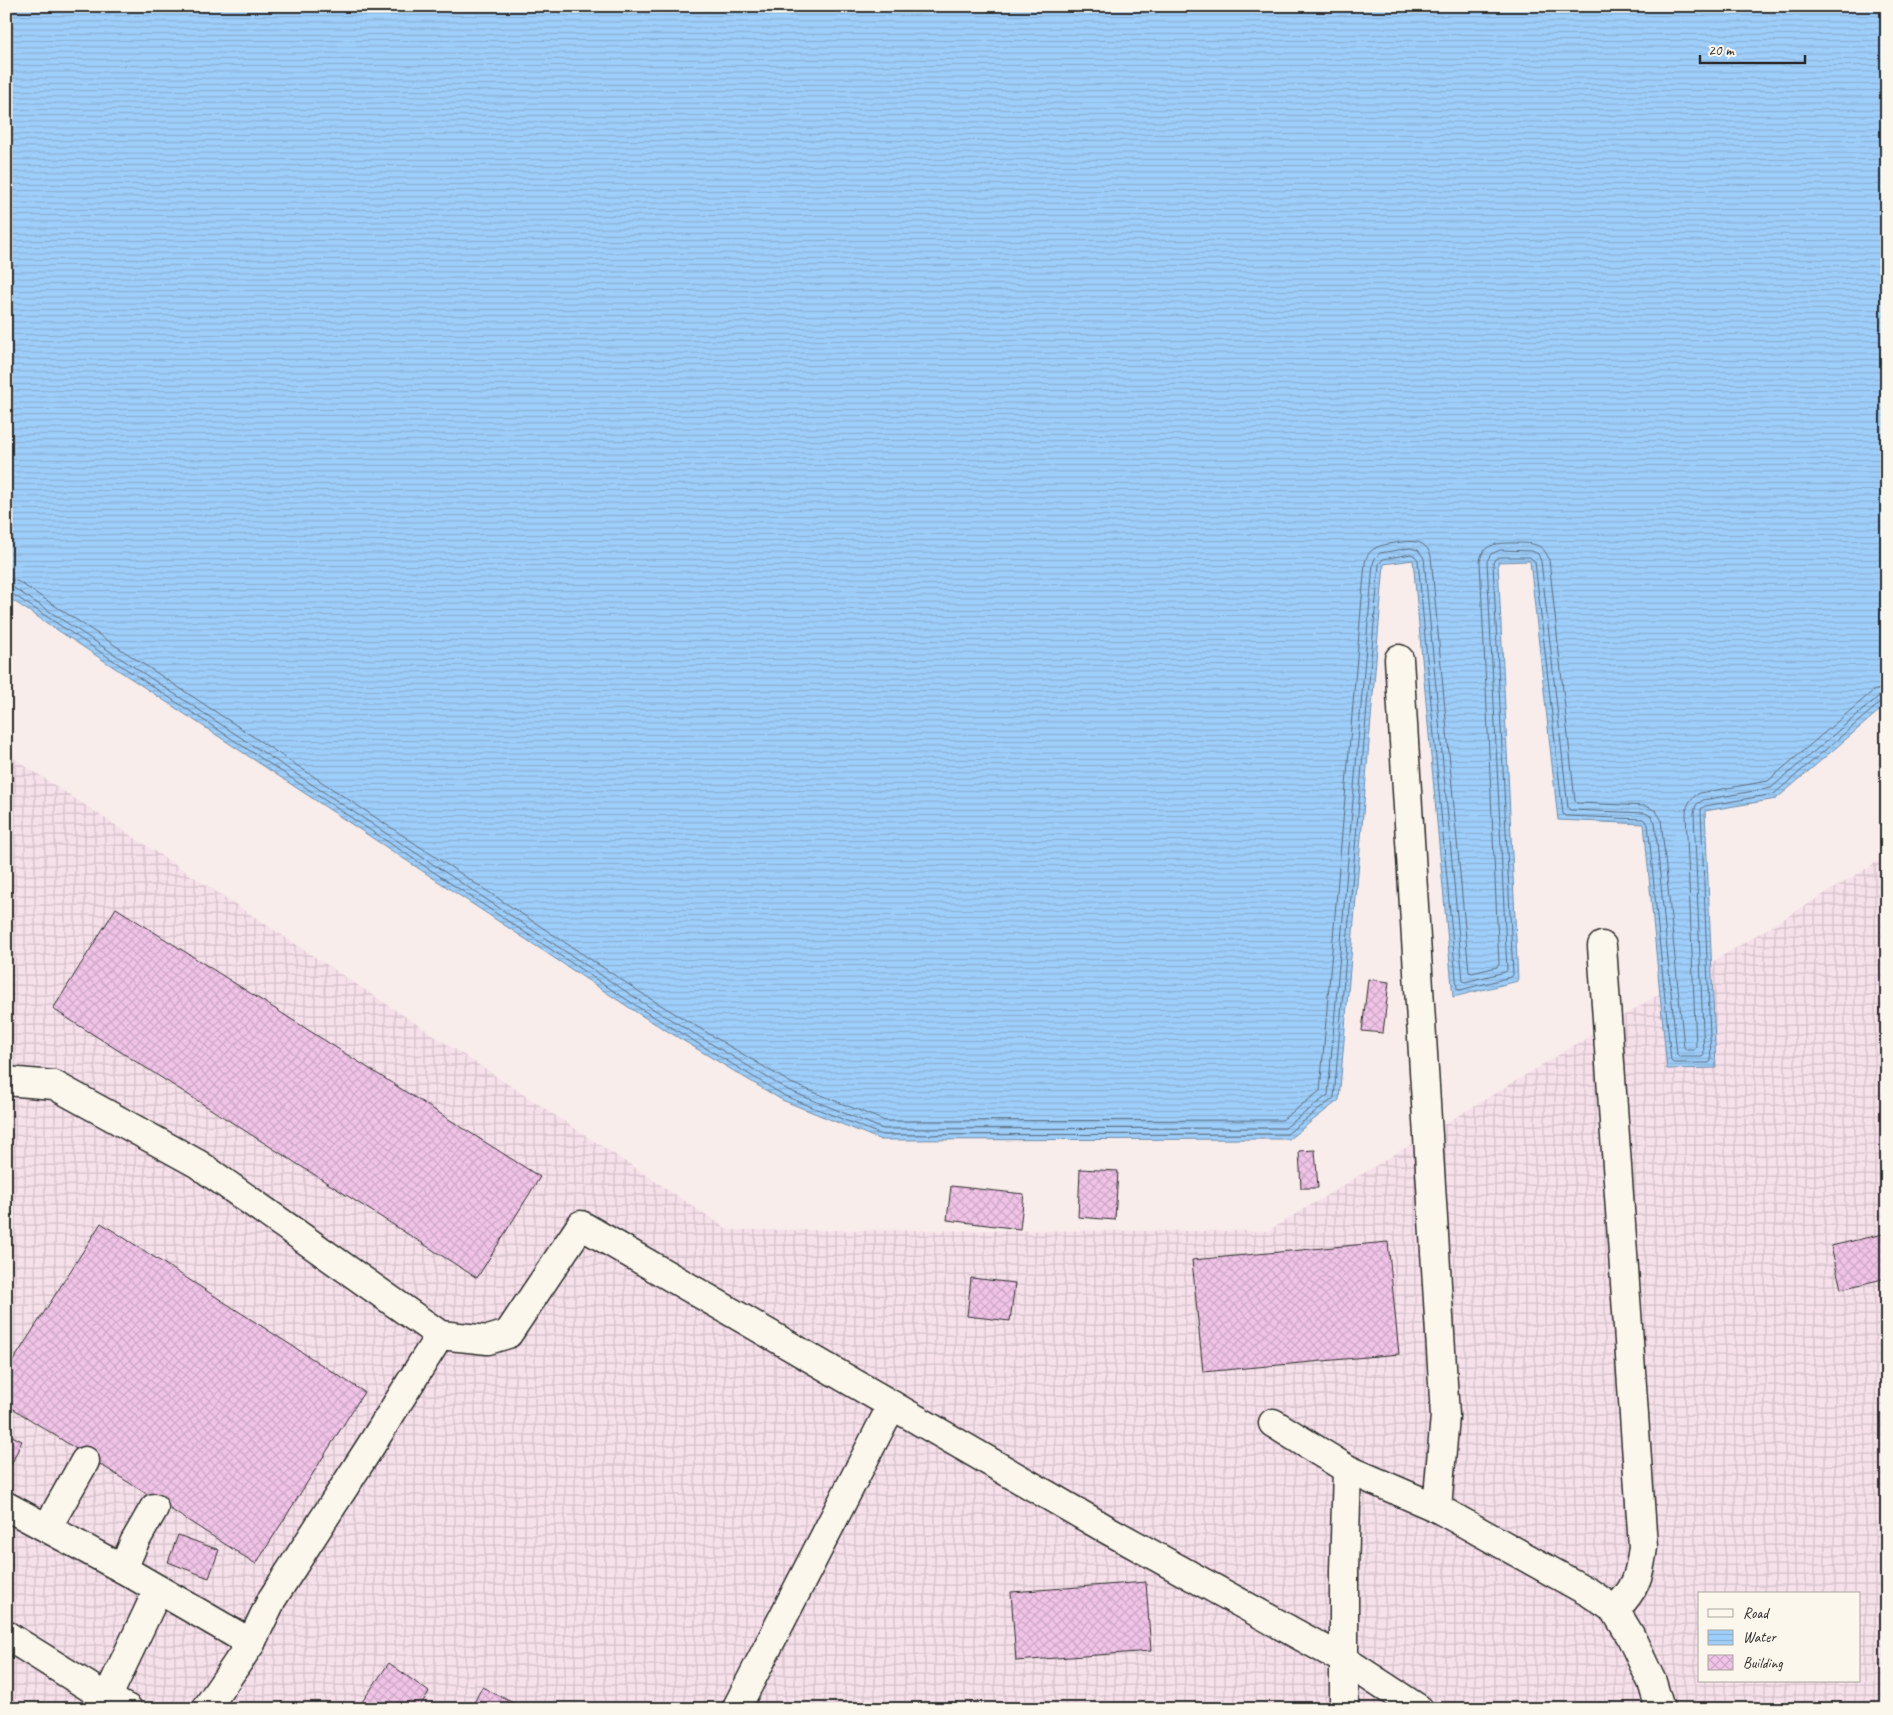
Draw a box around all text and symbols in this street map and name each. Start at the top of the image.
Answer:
scale bar [1700,32,1806,64]
text: 20 m [1708,41,1735,60]
legend [1698,1592,1860,1682]
text: Road [1743,1604,1770,1623]
text: Water [1743,1628,1777,1647]
text: Building [1743,1654,1783,1673]

